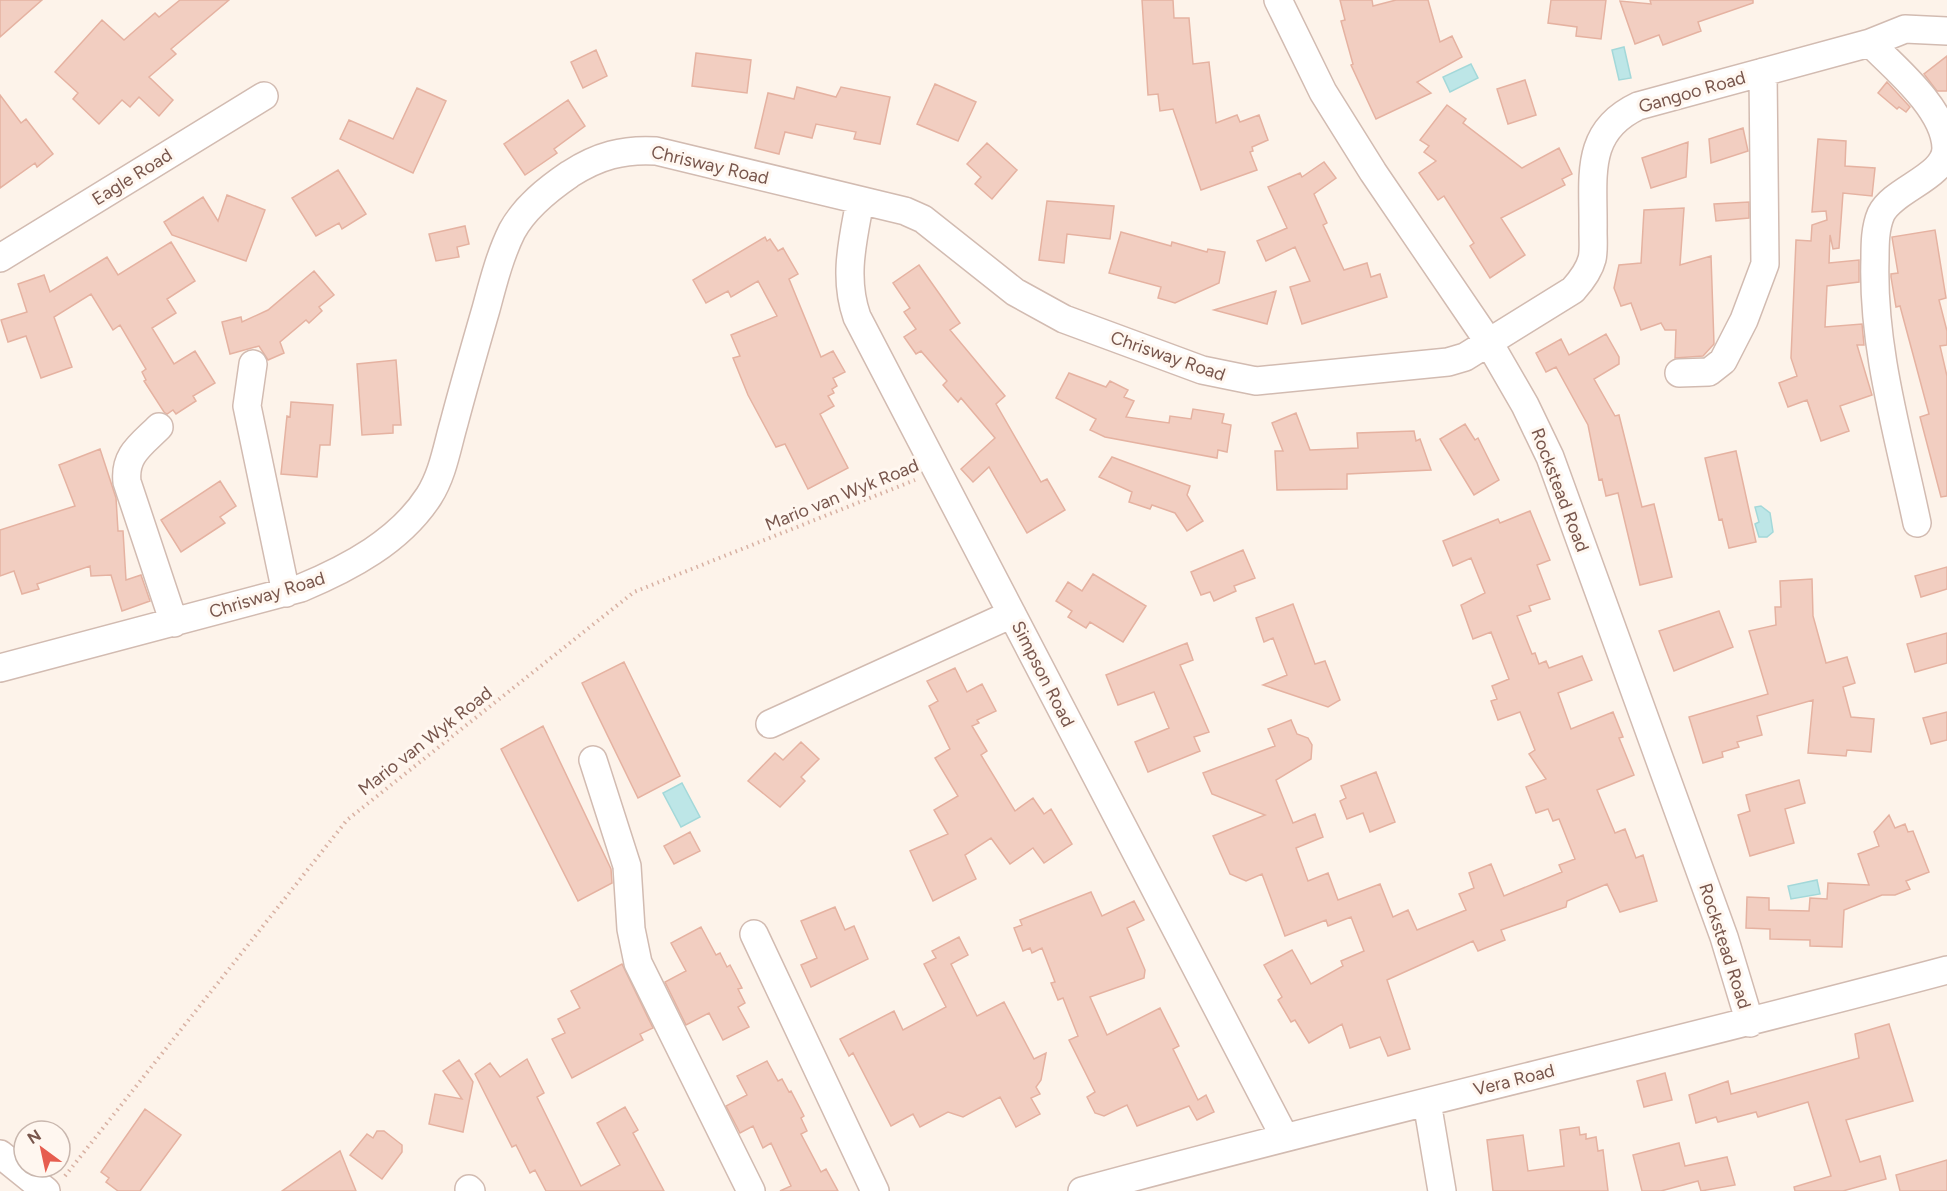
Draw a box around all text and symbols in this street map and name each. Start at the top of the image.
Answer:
street label: Gangoo Road [1636,66,1748,118]
street label: Chrisway Road [649,141,771,189]
street label: Eagle Road [88,144,176,210]
street label: Chrisway Road [1108,326,1228,386]
street label: Rockstead Road [1526,425,1594,555]
street label: Mario van Wyk Road [762,454,922,536]
street label: Chrisway Road [206,567,328,623]
street label: Simpson Road [1007,617,1079,731]
street label: Mario van Wyk Road [354,682,496,800]
street label: Rockstead Road [1694,880,1756,1012]
street label: Vera Road [1471,1059,1557,1101]
north arrow [12,1119,72,1179]
text: N [24,1126,44,1148]

